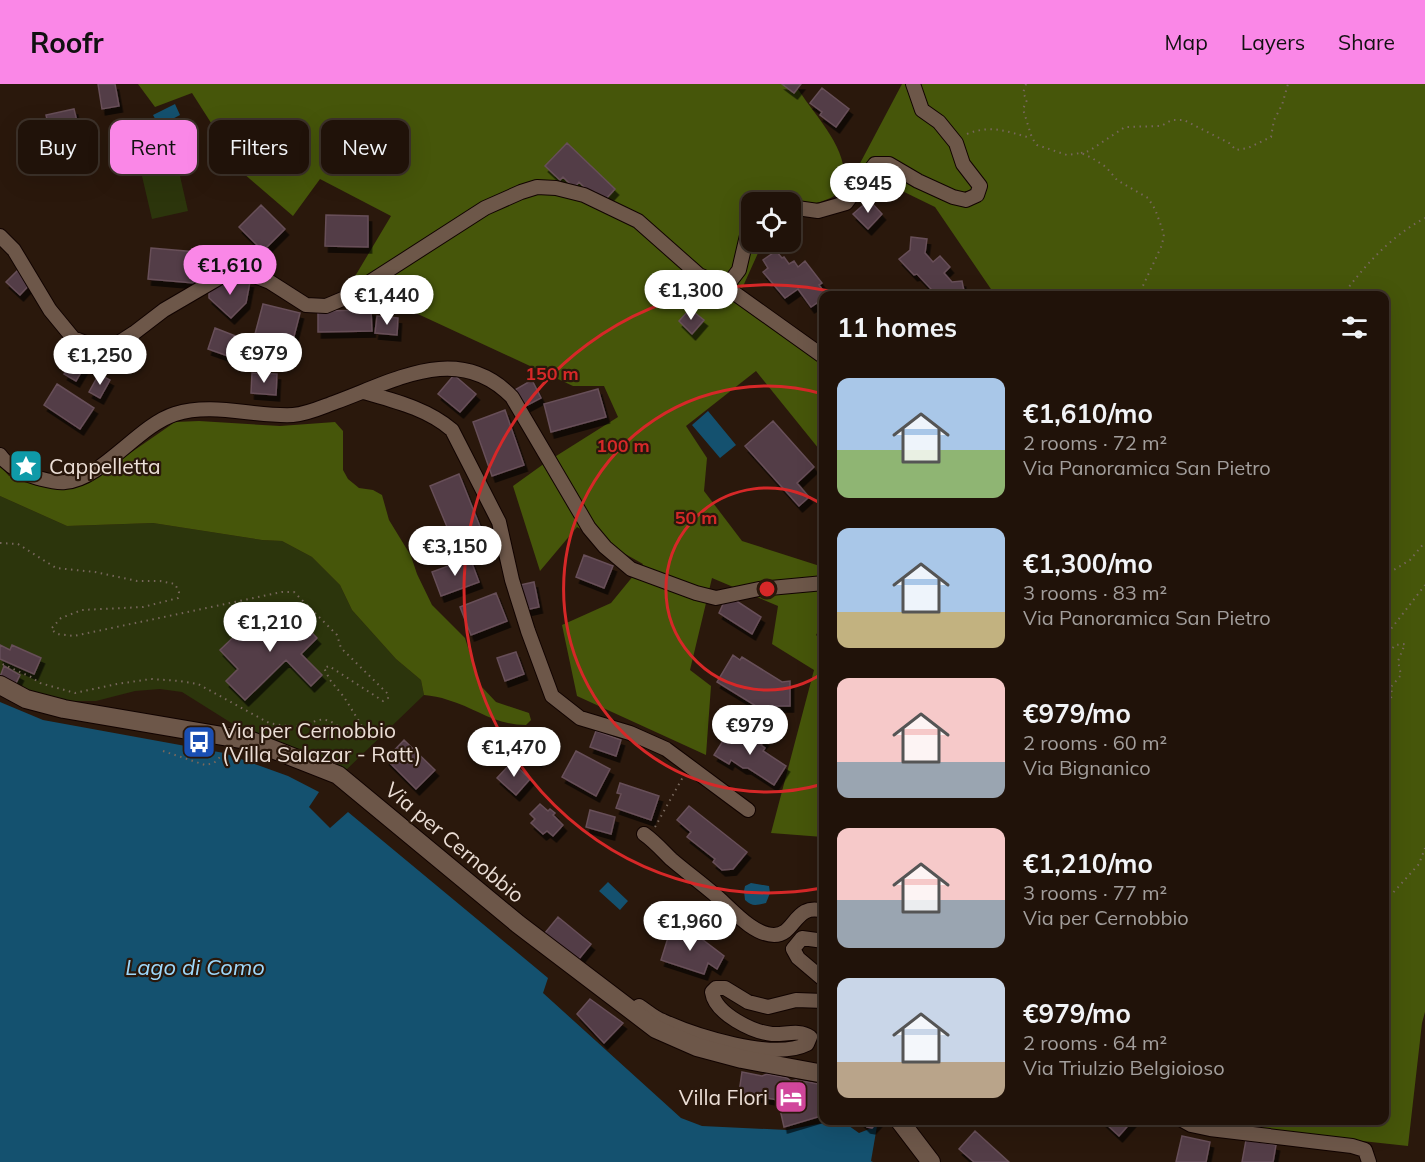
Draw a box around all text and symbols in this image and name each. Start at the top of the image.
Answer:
text: Roofr [30,25,104,60]
text: Map [1165,29,1208,55]
text: Layers [1241,29,1305,55]
text: Share [1338,29,1395,55]
chip: Buy [18,120,98,174]
chip: Rent [110,120,197,174]
chip: Filters [209,120,309,174]
chip: New [321,120,409,174]
pin: €945 [832,163,904,214]
text: €945 [844,170,892,195]
map controls [741,192,801,252]
button: locate [741,192,801,252]
pin: €1,610 [181,245,279,296]
text: €1,610 [198,252,262,277]
pin: €1,300 [642,270,740,321]
pin: €1,440 [338,275,436,326]
text: €1,300 [659,277,723,302]
text: €1,440 [355,282,419,307]
text: 11 homes [837,311,957,344]
icon: filters [1338,311,1371,344]
pin: €979 [228,333,300,384]
pin: €1,250 [51,335,149,386]
text: €979 [240,340,288,365]
text: €1,250 [68,342,132,367]
text: 150 m [525,362,579,385]
text: €1,610/mo [1023,397,1153,430]
icon: home [885,402,957,474]
text: 2 rooms · 72 m² [1023,430,1167,455]
text: 100 m [596,434,650,457]
place icon: Cappelletta [8,448,44,484]
place label: Cappelletta [49,453,161,479]
text: Via Panoramica San Pietro [1023,455,1271,480]
text: 50 m [675,506,717,529]
pin: €3,150 [406,526,504,577]
text: €3,150 [423,533,487,558]
text: €1,300/mo [1023,547,1153,580]
icon: home [885,552,957,624]
centre of rings [757,579,777,599]
text: 3 rooms · 83 m² [1023,580,1167,605]
pin: €1,210 [221,602,319,653]
text: Via Panoramica San Pietro [1023,605,1271,630]
text: €1,210 [238,609,302,634]
text: €979/mo [1023,697,1131,730]
icon: home [885,702,957,774]
pin: €979 [714,705,786,756]
text: €979 [726,712,774,737]
place label: Via per Cernobbio (Villa Salazar - Ratt) [222,717,421,767]
bus stop icon: Via per Cernobbio (Villa Salazar - Ratt) [181,724,217,760]
pin: €1,470 [465,727,563,778]
text: 2 rooms · 60 m² [1023,730,1167,755]
text: €1,470 [482,734,546,759]
text: Via Bignanico [1023,755,1151,780]
street label: Via per Cernobbio [380,776,530,908]
text: €1,210/mo [1023,847,1153,880]
icon: home [885,852,957,924]
text: 3 rooms · 77 m² [1023,880,1167,905]
pin: €1,960 [641,901,739,952]
text: Via per Cernobbio [1023,905,1189,930]
text: €1,960 [658,908,722,933]
water label: Lago di Como [125,953,265,981]
text: €979/mo [1023,997,1131,1030]
icon: home [885,1002,957,1074]
text: 2 rooms · 64 m² [1023,1030,1167,1055]
text: Via Triulzio Belgioioso [1023,1055,1225,1080]
hotel icon: Villa Flori [773,1079,809,1115]
place label: Villa Flori [679,1084,768,1110]

